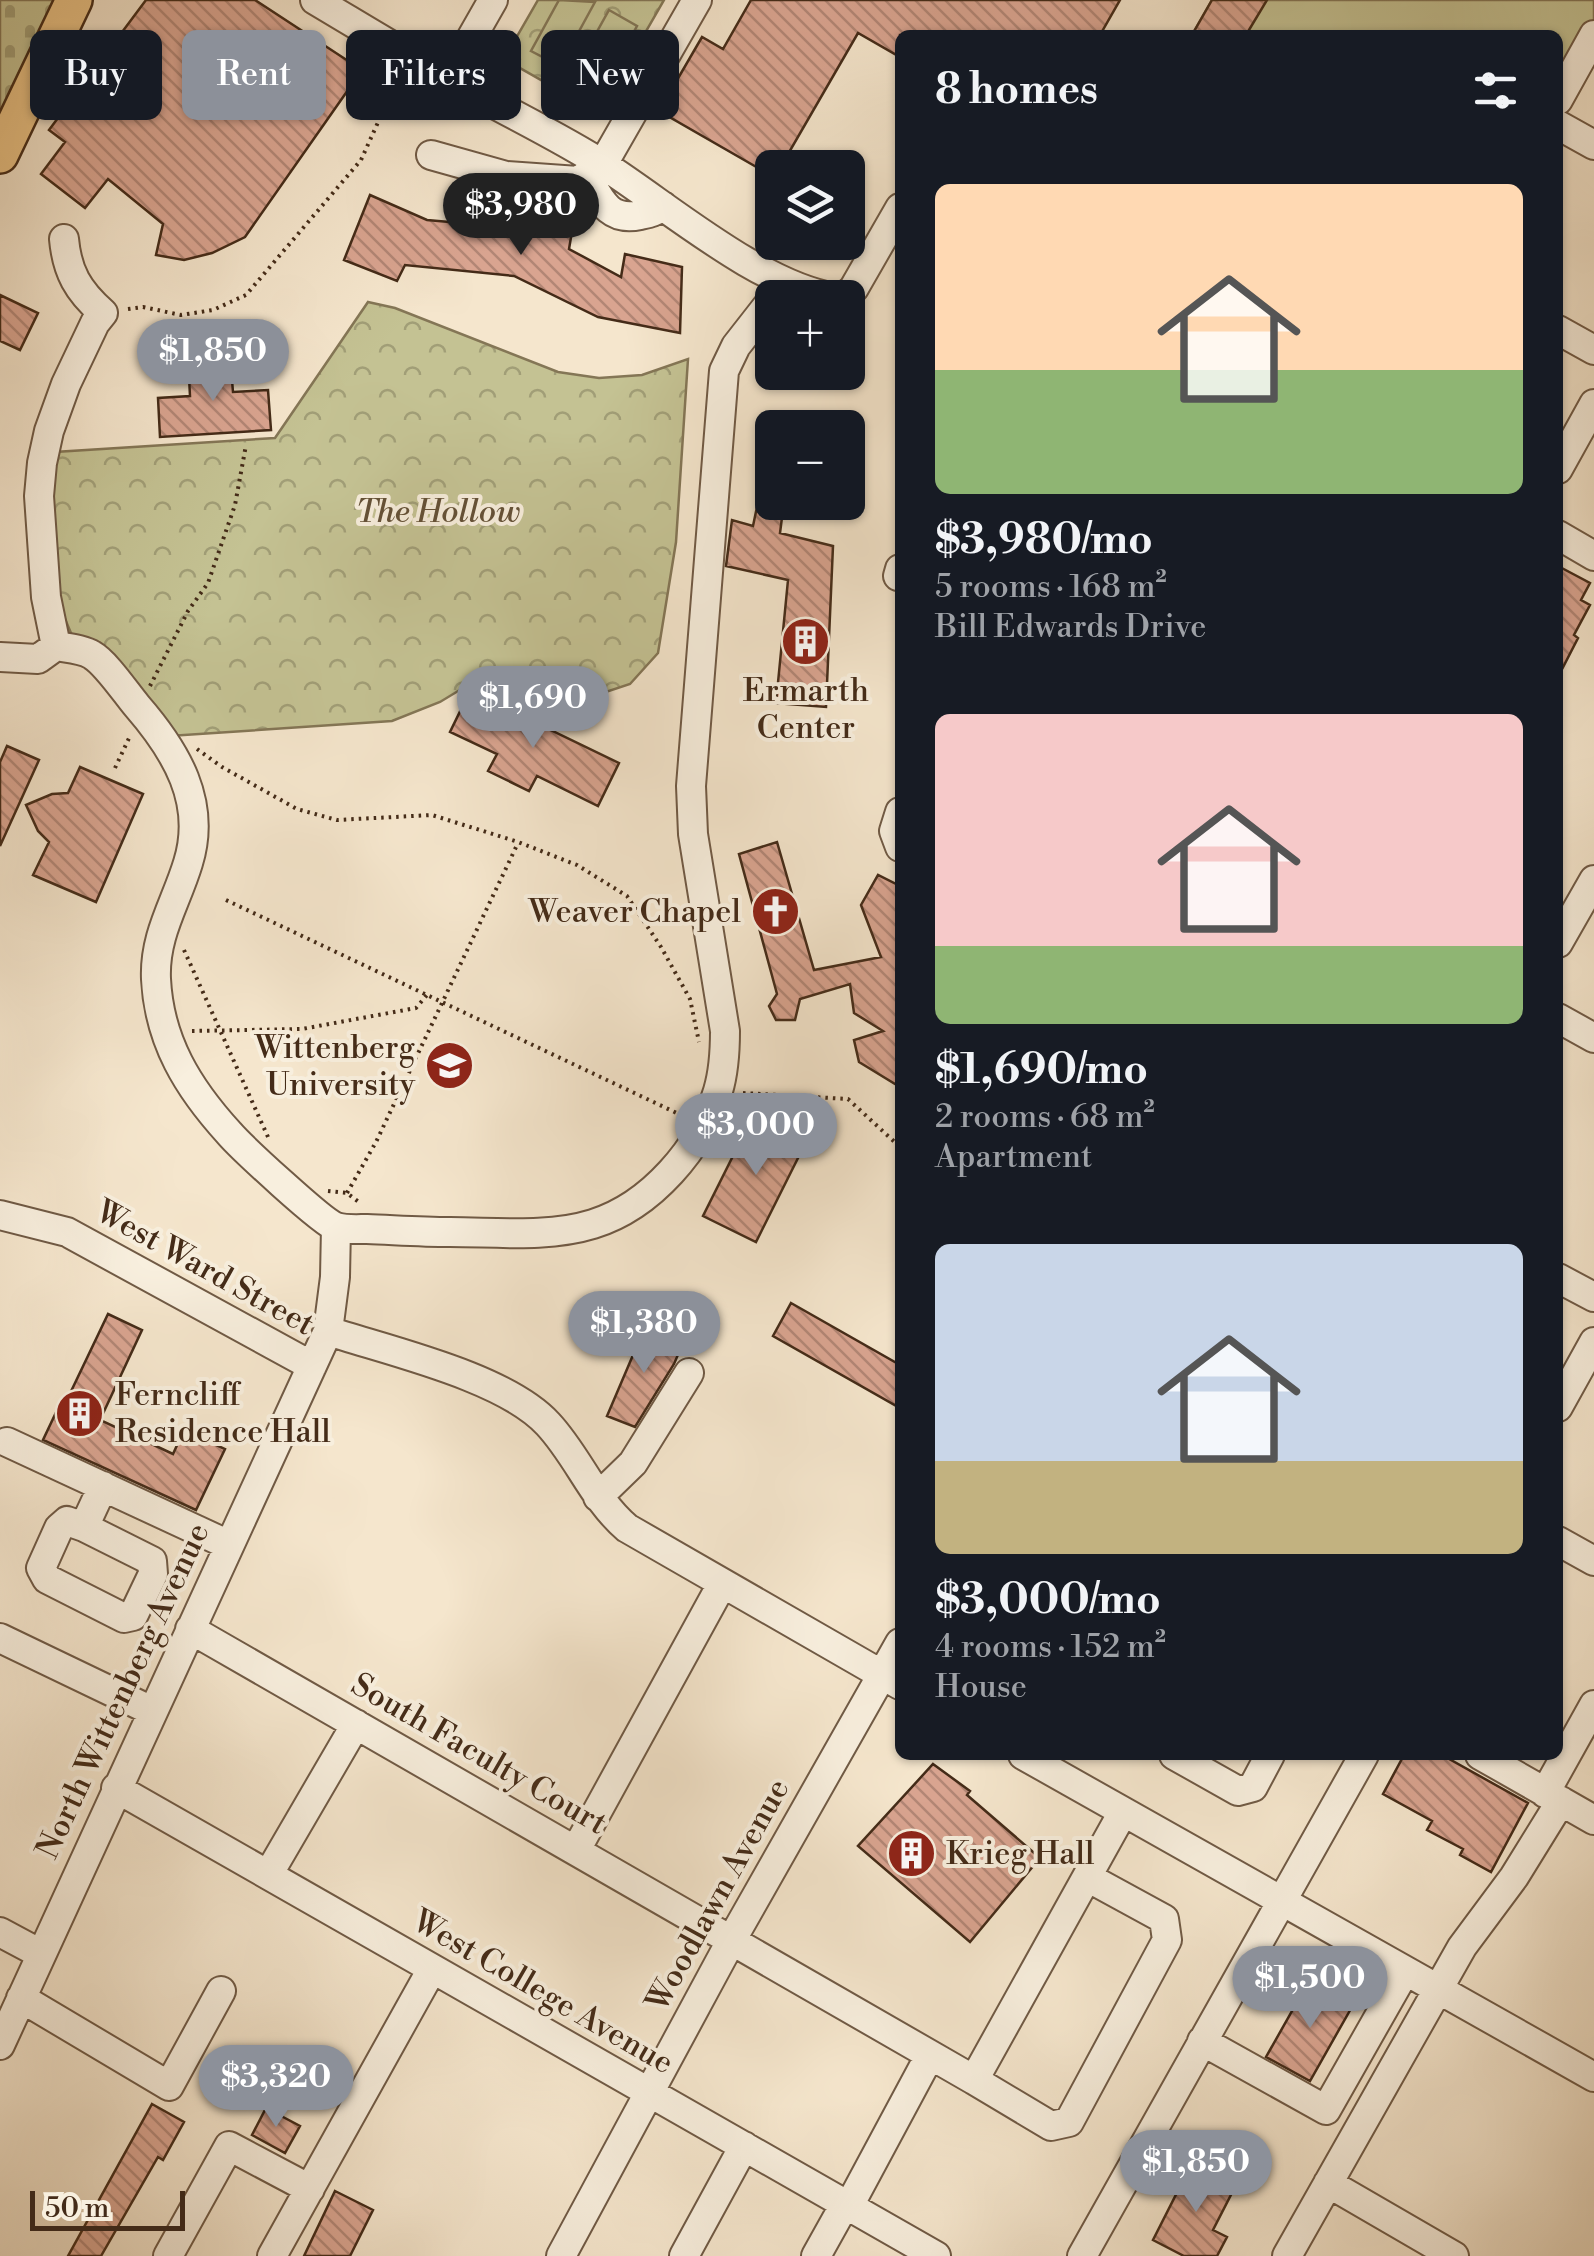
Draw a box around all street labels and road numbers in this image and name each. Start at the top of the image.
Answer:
street label: West Ward Street [88,1191,321,1345]
street label: North Wittenberg Avenue [28,1517,218,1865]
street label: South Faculty Court [344,1664,614,1844]
street label: Woodlawn Avenue [637,1772,798,2019]
street label: West College Avenue [404,1900,681,2083]

